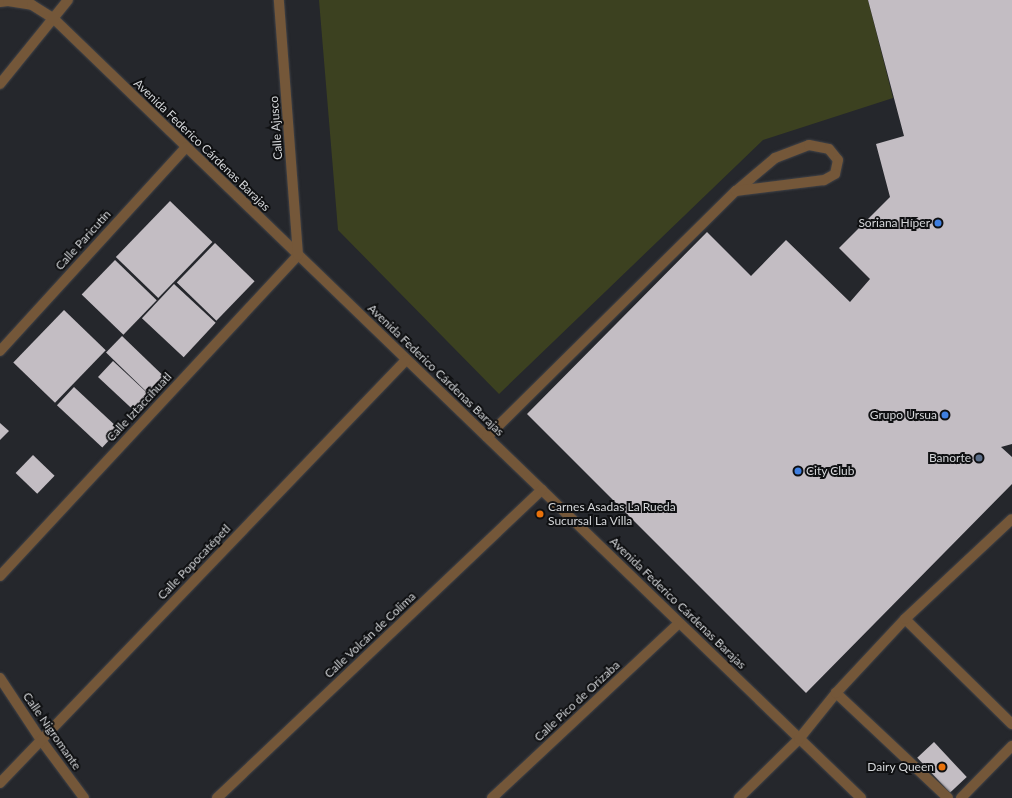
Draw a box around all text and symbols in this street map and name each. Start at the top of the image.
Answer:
street label: Avenida Federico Cárdenas Barajas [131,76,273,214]
street label: Calle Ajusco [267,95,285,161]
street label: Calle Paricutín [52,207,114,273]
place label: Soriana Híper [858,216,930,230]
marker: Soriana Híper [933,218,943,228]
street label: Avenida Federico Cárdenas Barajas [365,301,507,439]
street label: Calle Iztaccíhuatl [103,370,175,444]
place label: Grupo Ursua [870,408,937,422]
marker: Grupo Ursua [940,410,950,420]
place label: Banorte [929,451,971,465]
marker: Banorte [974,453,984,463]
place label: City Club [806,464,855,478]
marker: City Club [793,466,803,476]
place label: Carnes Asadas La Rueda Sucursal La Villa [548,500,676,528]
marker: Carnes Asadas La Rueda Sucursal La Villa [535,509,545,519]
street label: Calle Popocatépetl [155,522,233,602]
street label: Avenida Federico Cárdenas Barajas [607,534,749,672]
street label: Calle Volcán de Colima [321,589,419,681]
street label: Calle Pico de Orizaba [531,658,623,744]
street label: Calle Nigromante [20,690,84,772]
place label: Dairy Queen [867,760,934,774]
marker: Dairy Queen [937,762,947,772]

